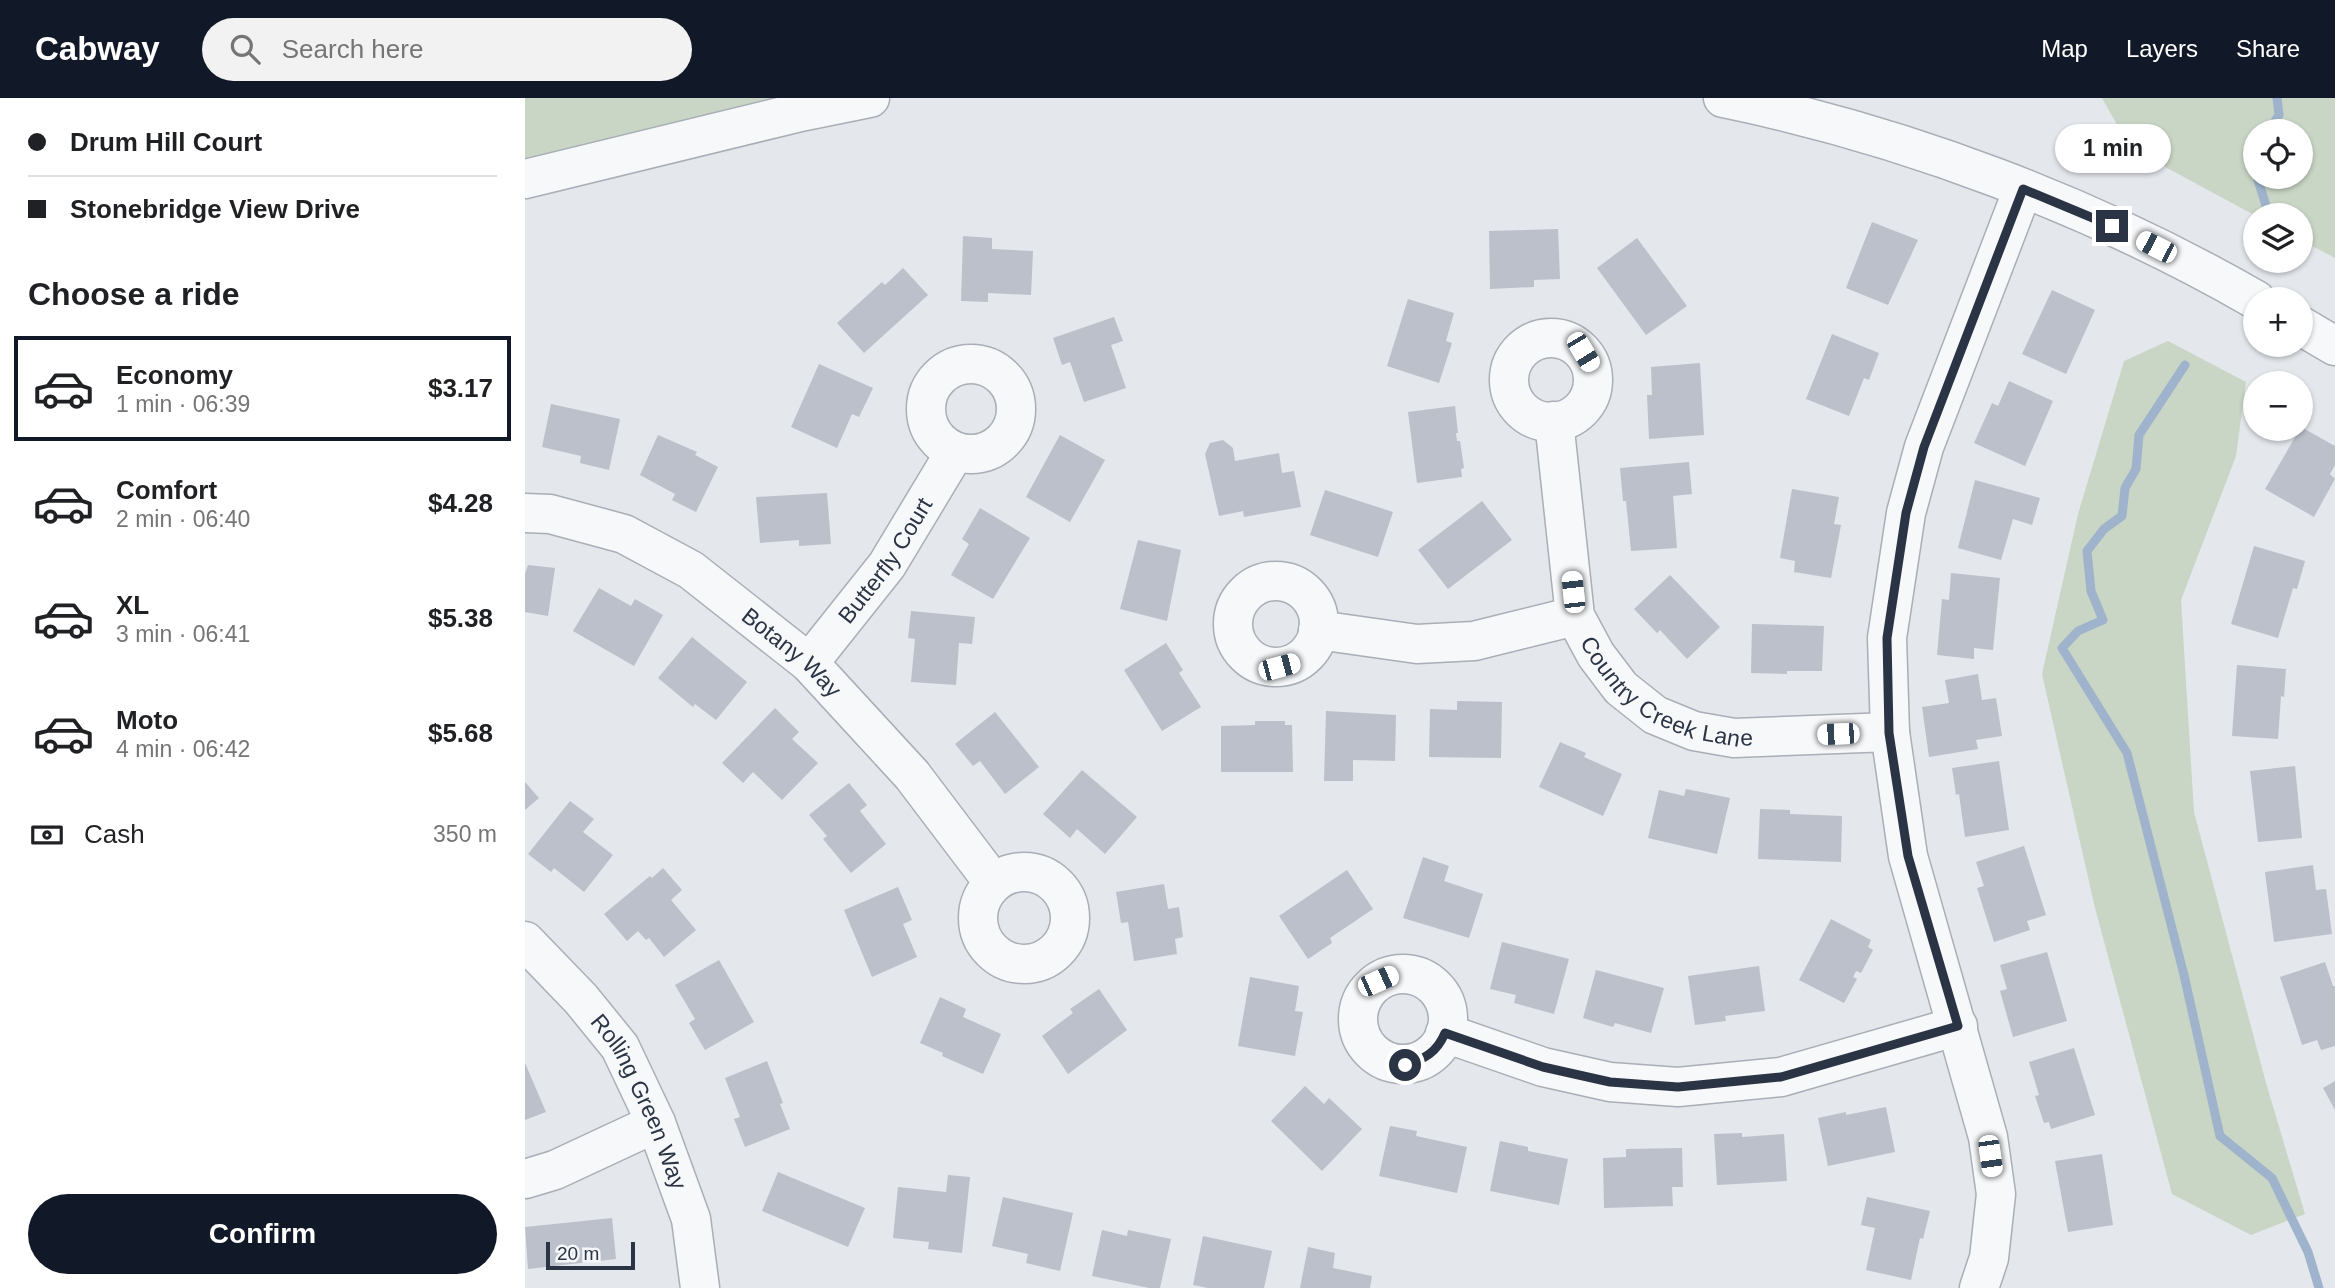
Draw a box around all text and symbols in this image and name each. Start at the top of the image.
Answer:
search box [202,18,692,81]
text: Cabway [35,30,160,67]
icon: search [226,30,264,68]
text: Search here [282,34,423,64]
text: Map [2041,35,2088,62]
text: Layers [2126,35,2198,62]
text: Share [2236,35,2300,62]
map controls [2243,119,2313,441]
button: locate [2243,119,2313,189]
callout: 1 min [2054,124,2170,174]
text: Drum Hill Court [70,127,262,157]
text: 1 min [2083,135,2143,161]
text: Stonebridge View Drive [70,194,360,224]
button: layers [2243,203,2313,273]
route end [2096,210,2128,242]
car [2133,228,2180,266]
text: Choose a ride [28,276,240,312]
button: + [2243,287,2313,357]
car [1564,329,1603,375]
icon: car [32,357,95,420]
text: Economy [116,360,233,390]
button: − [2243,371,2313,441]
text: $3.17 [428,373,493,403]
text: 1 min · 06:39 [116,391,250,417]
icon: car [32,472,95,535]
text: Comfort [116,475,217,505]
text: $4.28 [428,488,493,518]
street label: Butterfly Court [833,492,938,628]
text: 2 min · 06:40 [116,506,250,532]
car [1561,570,1586,614]
icon: car [32,587,95,650]
text: XL [116,590,149,620]
street label: Botany Way [737,602,847,703]
text: $5.38 [428,603,493,633]
text: 3 min · 06:41 [116,621,250,647]
street label: Country Creek Lane [1575,632,1753,752]
car [1256,651,1303,683]
icon: car [32,702,95,765]
text: Moto [116,705,178,735]
text: $5.68 [428,718,493,748]
car [1817,723,1860,745]
text: 4 min · 06:42 [116,736,250,762]
icon: cash [28,816,66,854]
text: Cash [84,819,145,849]
text: 350 m [433,821,497,847]
car [1355,963,1402,999]
street label: Rolling Green Way [586,1009,692,1193]
route start [1389,1049,1421,1081]
car [1977,1134,2004,1178]
button: Confirm [28,1194,497,1274]
scale bar [546,1239,635,1271]
text: 20 m [557,1243,599,1264]

